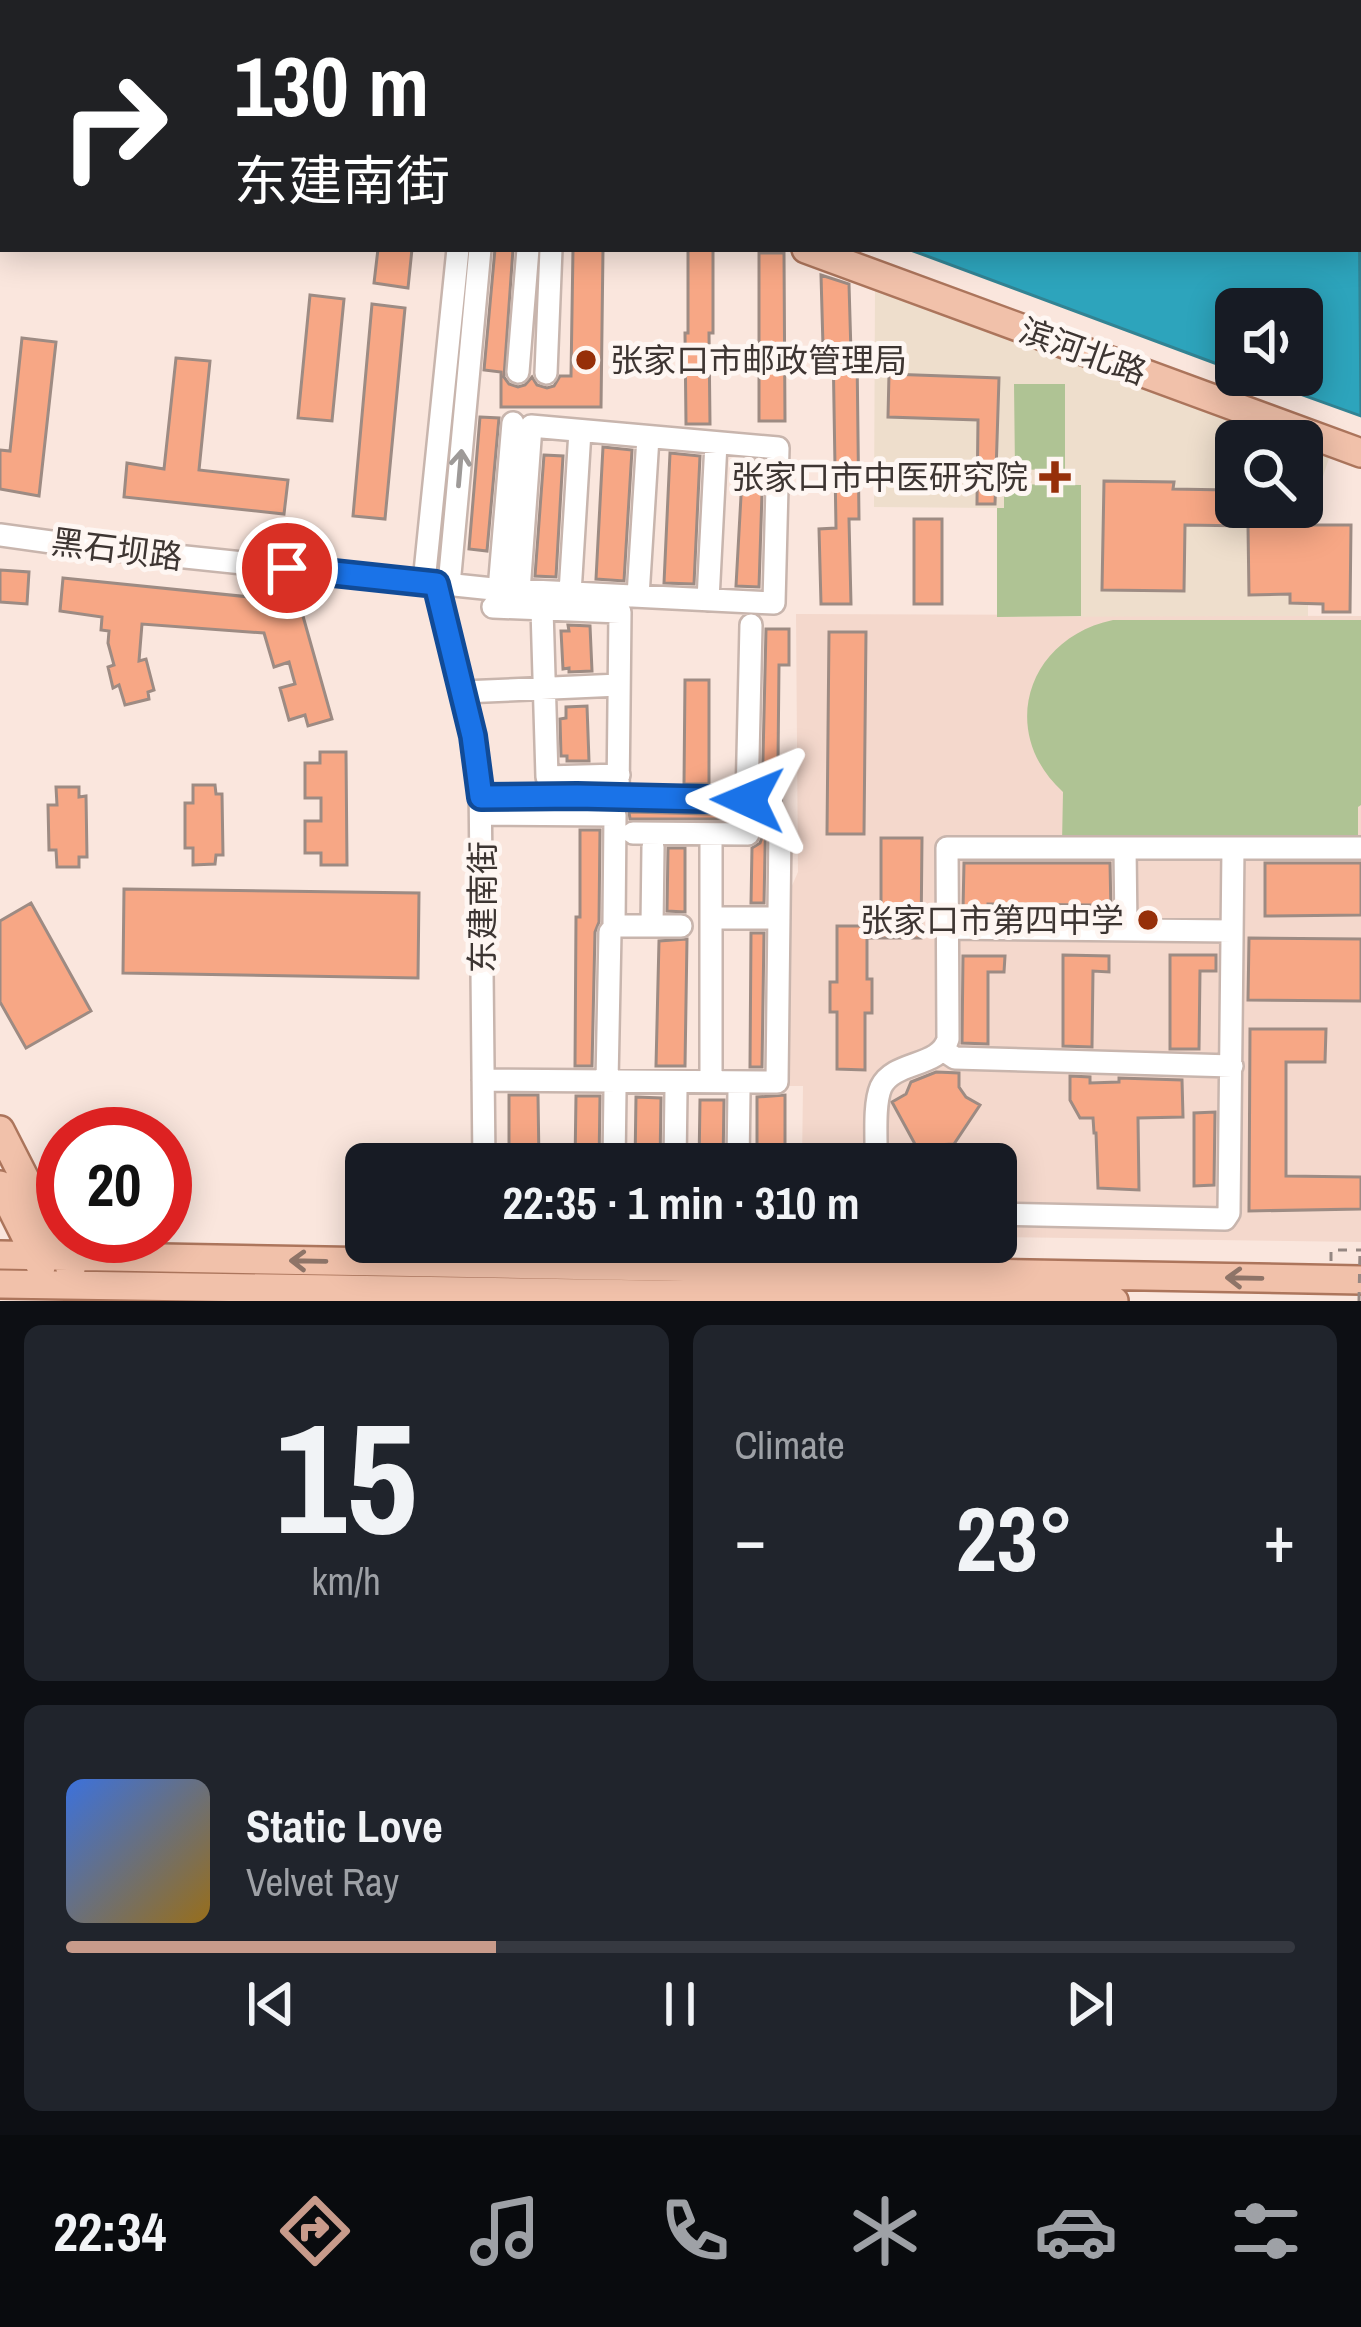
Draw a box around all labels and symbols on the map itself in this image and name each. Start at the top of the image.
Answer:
street label: 滨河北路 [1013,308,1153,394]
place label: 张家口市邮政管理局 [610,338,907,382]
marker: 张家口市邮政管理局 [573,347,599,373]
one-way arrow [449,449,472,488]
place label: 张家口市中医研究院 [731,455,1028,499]
marker: 张家口市中医研究院 [1039,461,1071,493]
pin [236,517,338,619]
street label: 黑石坝路 [49,519,185,579]
position arrow [685,737,811,863]
street label: 东建南街 [460,841,504,973]
place label: 张家口市第四中学 [860,898,1124,942]
marker: 张家口市第四中学 [1135,907,1161,933]
speed limit sign: 20 [36,1107,192,1263]
one-way arrow [289,1249,328,1272]
one-way arrow [1225,1267,1264,1290]

